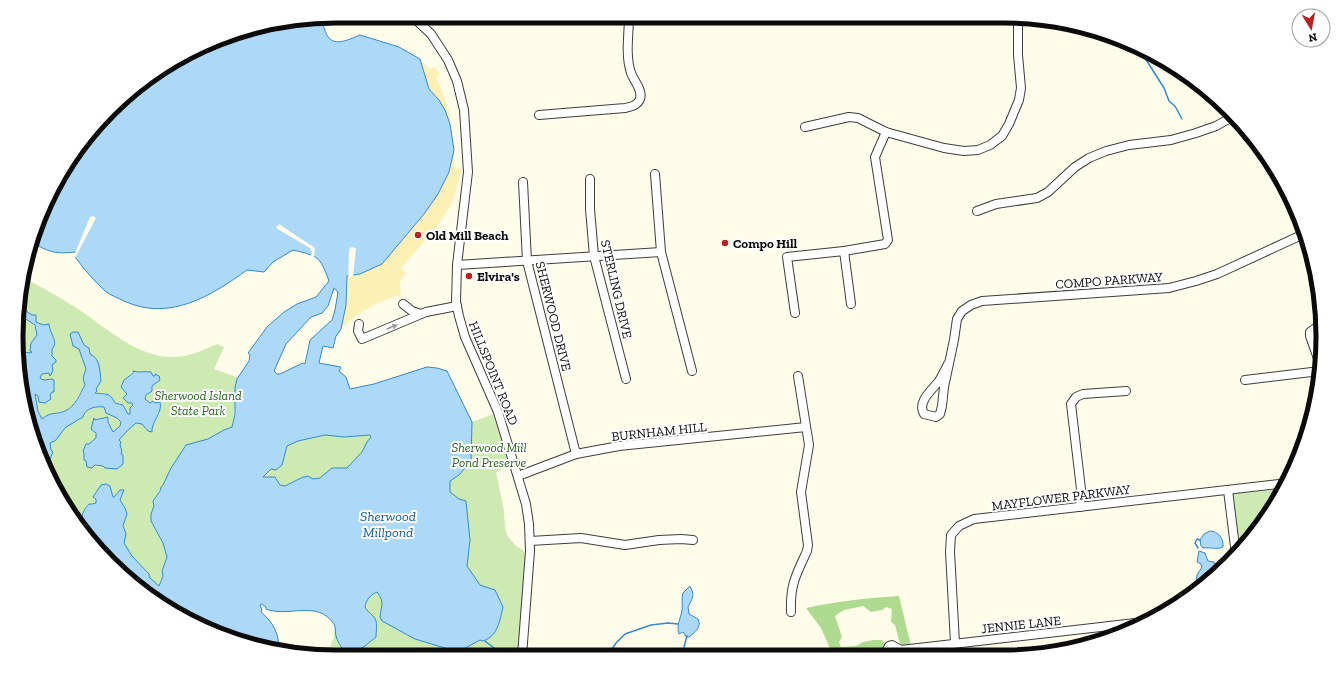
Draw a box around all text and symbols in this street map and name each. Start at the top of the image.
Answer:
north arrow [1291,8,1331,48]
text: N [1307,30,1318,45]
place label: Old Mill Beach [426,228,509,243]
marker: Old Mill Beach [413,230,423,240]
place label: Compo Hill [733,236,798,251]
street label: STERLING DRIVE [598,238,635,340]
marker: Compo Hill [720,238,730,248]
street label: SHERWOOD DRIVE [533,260,574,373]
place label: Elvira's [477,269,520,284]
street label: COMPO PARKWAY [1055,269,1163,292]
marker: Elvira's [464,271,474,281]
street label: HILLSPOINT ROAD [466,319,521,427]
one-way arrow [386,323,398,329]
park label: Sherwood Island State Park [154,388,242,418]
street label: BURNHAM HILL [611,419,707,444]
park label: Sherwood Mill Pond Preserve [451,440,527,470]
street label: MAYFLOWER PARKWAY [991,482,1131,513]
water label: Sherwood Millpond [360,508,416,541]
street label: JENNIE LANE [980,613,1062,636]

